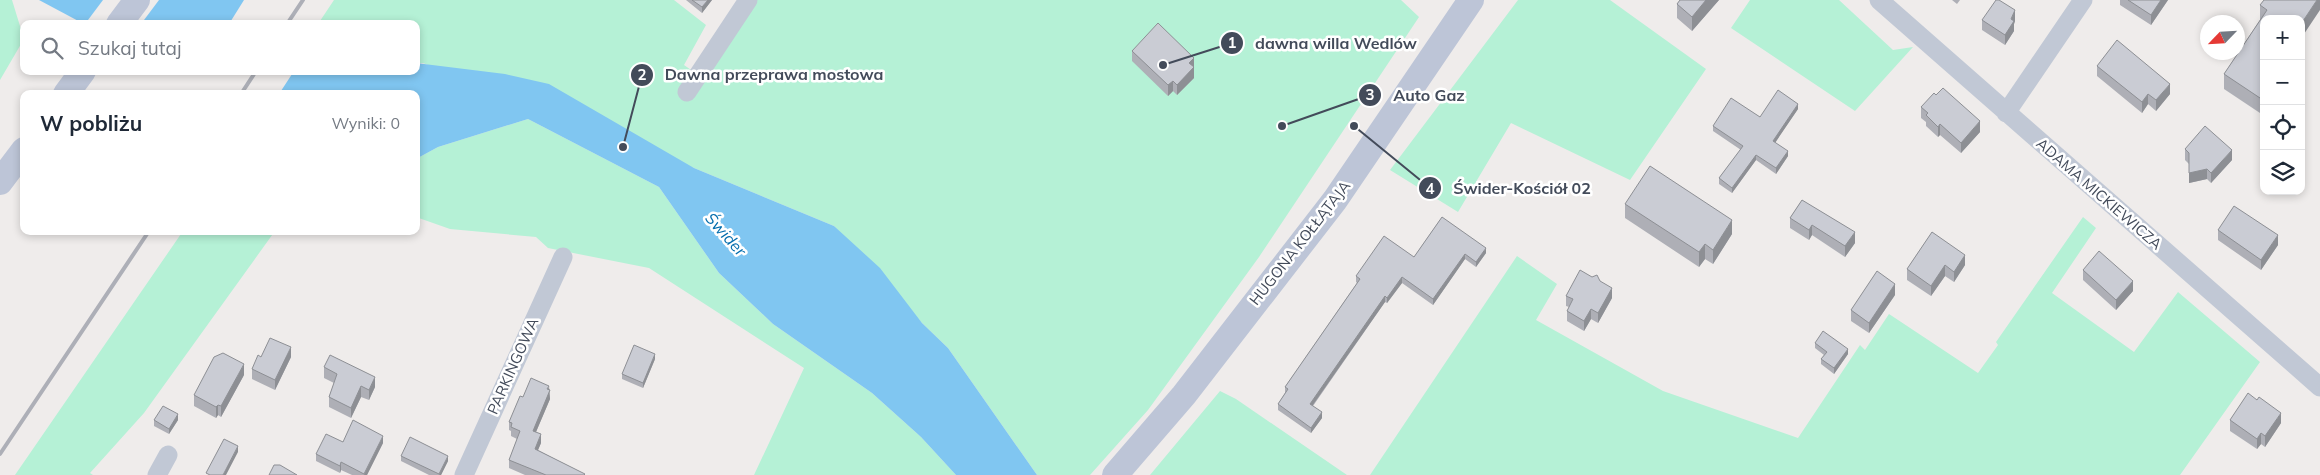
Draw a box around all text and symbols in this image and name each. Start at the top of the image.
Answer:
north arrow [2200,15,2245,60]
map controls [2260,15,2305,195]
button: + [2260,15,2305,60]
search box [20,20,420,75]
callout: dawna willa Wedlów [1220,27,1427,58]
text: 1 [1227,33,1237,52]
text: dawna willa Wedlów [1255,33,1417,53]
icon: search [38,34,66,62]
text: Szukaj tutaj [78,36,181,60]
callout: Dawna przeprawa mostowa [630,59,893,90]
button: − [2260,60,2305,105]
text: Dawna przeprawa mostowa [665,64,883,84]
text: 2 [637,65,647,84]
callout: Auto Gaz [1358,80,1475,111]
text: 3 [1365,85,1375,104]
text: Auto Gaz [1393,85,1465,105]
button: locate [2260,105,2305,150]
text: W pobliżu [40,110,142,136]
text: Wyniki: 0 [331,113,400,133]
street label: ADAMA MICKIEWICZA [2033,134,2166,253]
button: layers [2260,150,2305,195]
callout: Świder-Kościół 02 [1418,173,1600,204]
street label: HUGONA KOŁŁĄTAJA [1245,177,1354,309]
text: Świder-Kościół 02 [1453,178,1591,198]
text: 4 [1425,179,1435,198]
water label: Świder [701,208,752,261]
street label: PARKINGOWA [483,314,542,417]

